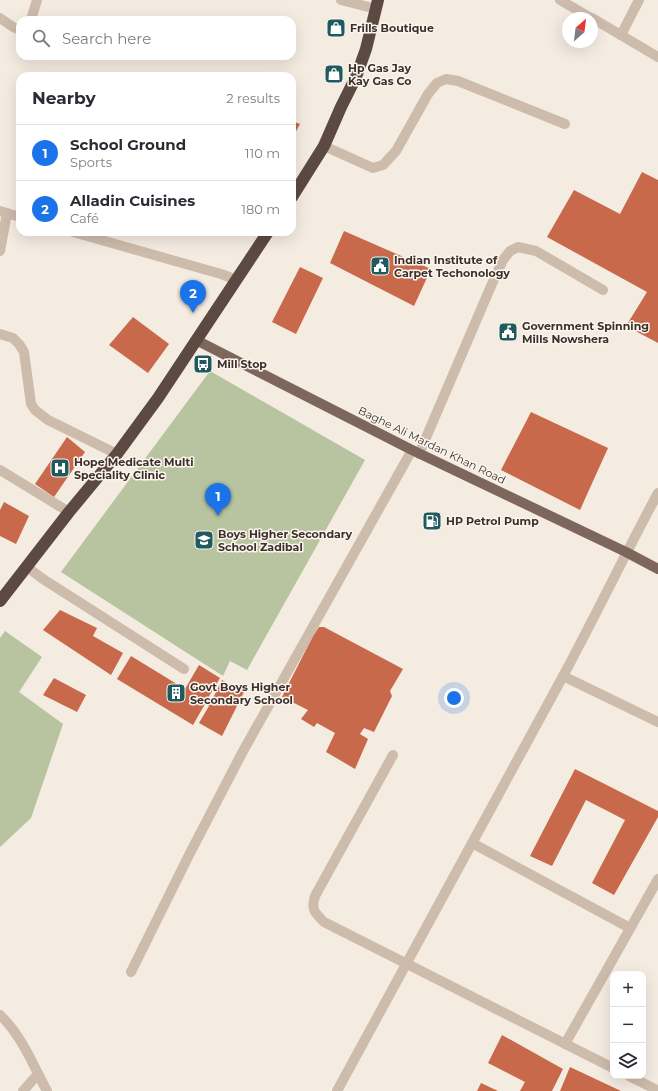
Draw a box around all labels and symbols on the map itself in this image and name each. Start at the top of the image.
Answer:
north arrow [562,12,598,48]
shop icon: Frills Boutique [325,17,347,39]
place label: Frills Boutique [350,21,434,35]
place label: Hp Gas Jay Kay Gas Co [348,61,412,88]
shop icon: Hp Gas Jay Kay Gas Co [323,63,345,85]
place label: Indian Institute of Carpet Techonology [394,253,510,280]
public building icon: Indian Institute of Carpet Techonology [369,255,391,277]
pin: 2 [180,280,206,313]
place label: Government Spinning Mills Nowshera [522,319,649,346]
public building icon: Government Spinning Mills Nowshera [497,321,519,343]
bus stop icon: Mill Stop [192,353,214,375]
place label: Mill Stop [217,357,267,371]
street label: Baghe Ali Mardan Khan Road [356,403,508,487]
place label: Hope Medicate Multi Speciality Clinic [74,455,194,482]
hospital icon: Hope Medicate Multi Speciality Clinic [49,457,71,479]
pin: 1 [205,483,231,516]
fuel station icon: HP Petrol Pump [421,510,443,532]
place label: HP Petrol Pump [446,514,539,528]
place label: Boys Higher Secondary School Zadibal [218,527,353,554]
school or university icon: Boys Higher Secondary School Zadibal [193,529,215,551]
place label: Govt Boys Higher Secondary School [190,680,293,707]
building icon: Govt Boys Higher Secondary School [165,682,187,704]
your location [444,688,464,708]

